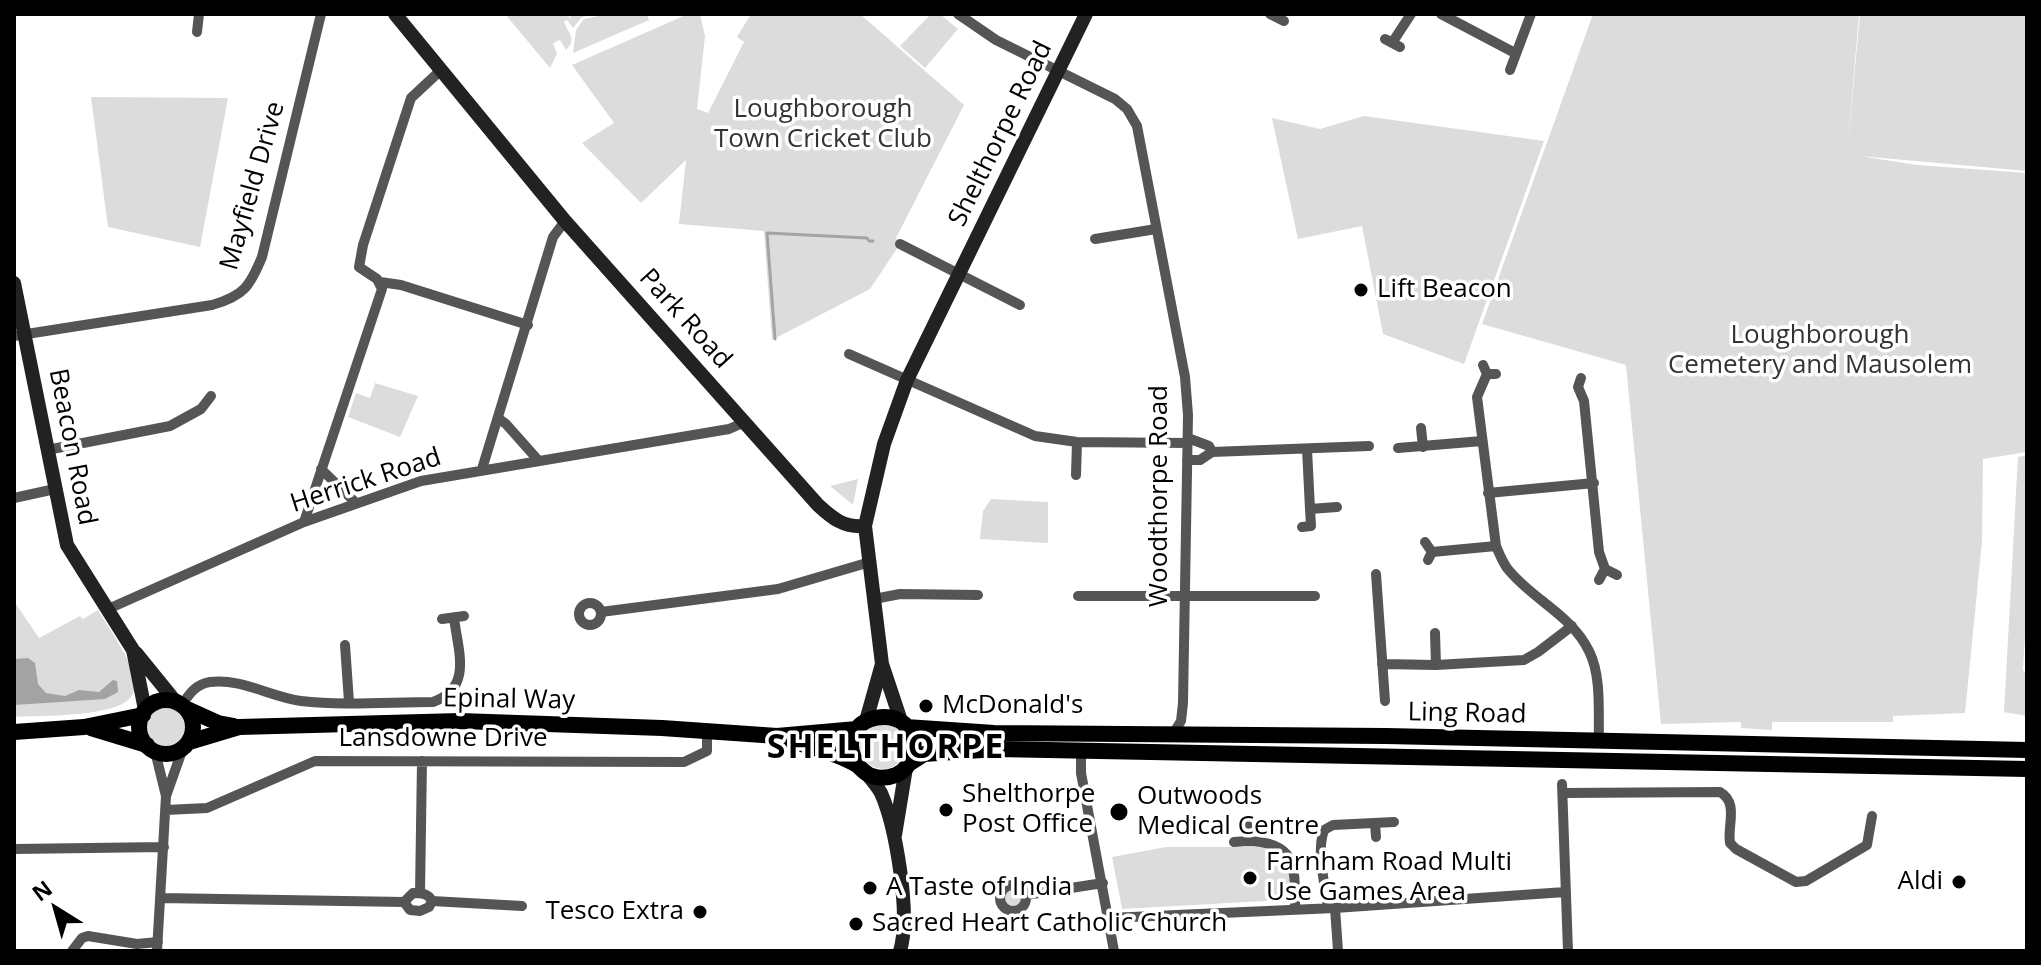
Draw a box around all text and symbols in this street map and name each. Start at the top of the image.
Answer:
street label: Shelthorpe Road [943,36,1059,232]
park label: Loughborough Town Cricket Club [714,94,932,156]
street label: Mayfield Drive [214,98,292,274]
street label: Park Road [632,263,738,375]
place label: Lift Beacon [1377,274,1512,306]
marker: Lift Beacon [1352,281,1370,299]
park label: Loughborough Cemetery and Mausolem [1668,320,1972,382]
street label: Beacon Road [42,366,102,528]
street label: Woodthorpe Road [1144,385,1176,607]
street label: Herrick Road [287,442,445,520]
street label: Epinal Way [443,683,575,717]
place label: McDonald's [942,690,1083,722]
marker: McDonald's [917,697,935,715]
street label: Ling Road [1407,697,1527,731]
street label: Lansdowne Drive [339,723,547,755]
district label: SHELTHORPE [767,728,1005,768]
place label: Shelthorpe Post Office [962,779,1095,840]
place label: Outwoods Medical Centre [1137,781,1319,842]
marker: Shelthorpe Post Office [937,801,955,819]
marker: Outwoods Medical Centre [1108,801,1130,823]
place label: Farnham Road Multi Use Games Area [1266,847,1512,908]
place label: Aldi [1898,866,1943,898]
north arrow [16,869,96,949]
marker: Farnham Road Multi Use Games Area [1241,869,1259,887]
text: N [25,872,58,907]
place label: A Taste of India [886,872,1072,904]
marker: Aldi [1950,873,1968,891]
marker: A Taste of India [861,879,879,897]
place label: Tesco Extra [545,896,684,928]
marker: Tesco Extra [691,903,709,921]
place label: Sacred Heart Catholic Church [872,908,1227,940]
marker: Sacred Heart Catholic Church [847,915,865,933]

